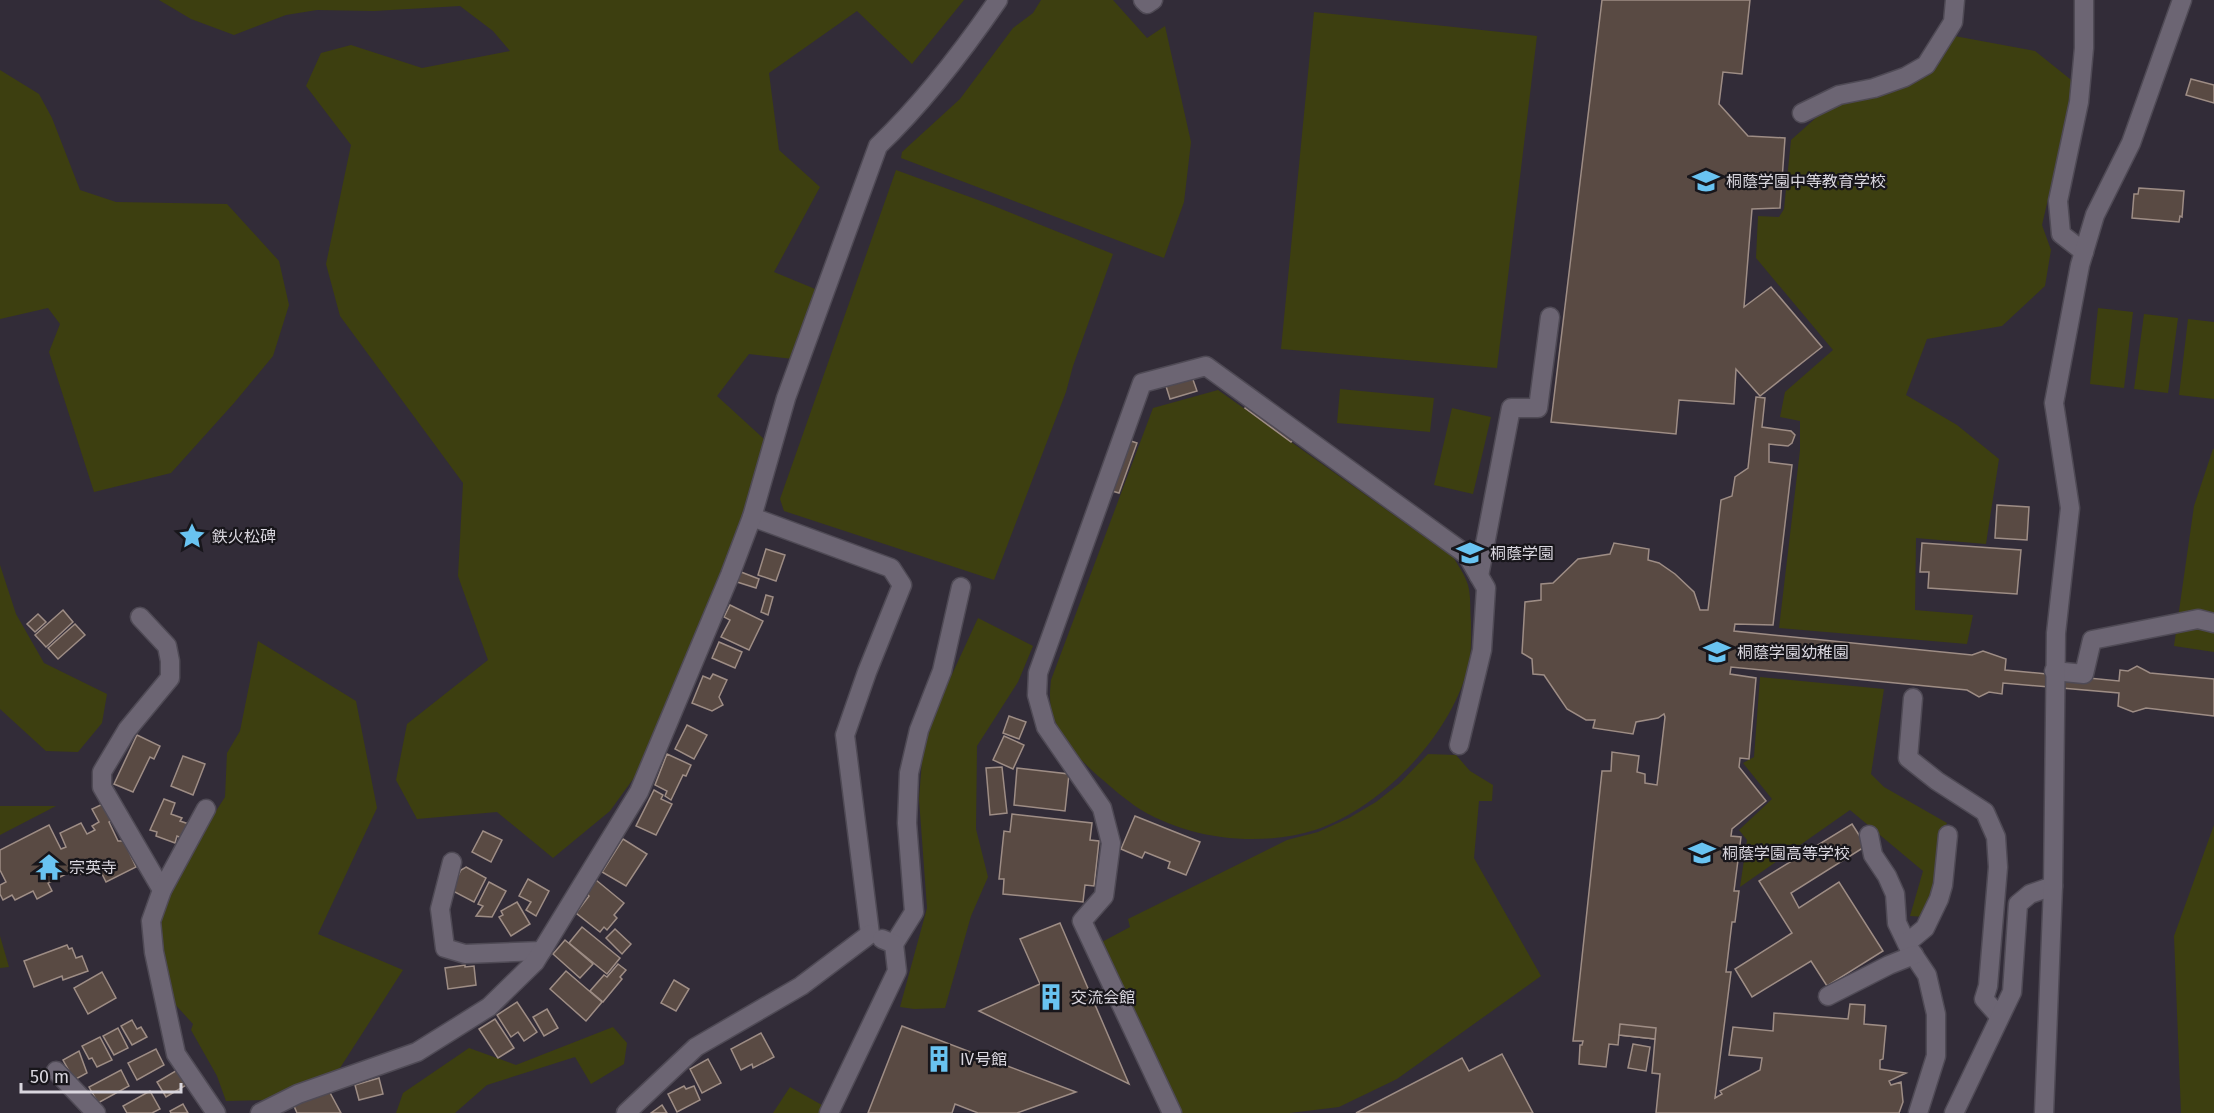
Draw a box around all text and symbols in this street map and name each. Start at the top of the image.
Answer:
school or university icon: 桐蔭学園中等教育学校 [1691,166,1721,196]
place label: 桐蔭学園中等教育学校 [1726,172,1886,191]
place icon: 鉄火松碑 [177,521,207,551]
place label: 鉄火松碑 [212,527,276,546]
school or university icon: 桐蔭学園 [1455,538,1485,568]
place label: 桐蔭学園 [1490,544,1554,563]
school or university icon: 桐蔭学園幼稚園 [1702,637,1732,667]
place label: 桐蔭学園幼稚園 [1737,643,1849,662]
school or university icon: 桐蔭学園高等学校 [1687,838,1717,868]
place label: 桐蔭学園高等学校 [1722,844,1850,863]
temple icon: 宗英寺 [34,852,64,882]
place label: 宗英寺 [69,858,117,877]
building icon: 交流会館 [1036,982,1066,1012]
place label: 交流会館 [1071,988,1135,1007]
building icon: Ⅳ号館 [924,1044,954,1074]
place label: Ⅳ号館 [959,1050,1007,1069]
scale bar [21,1056,182,1094]
text: 50 m [30,1066,69,1088]

